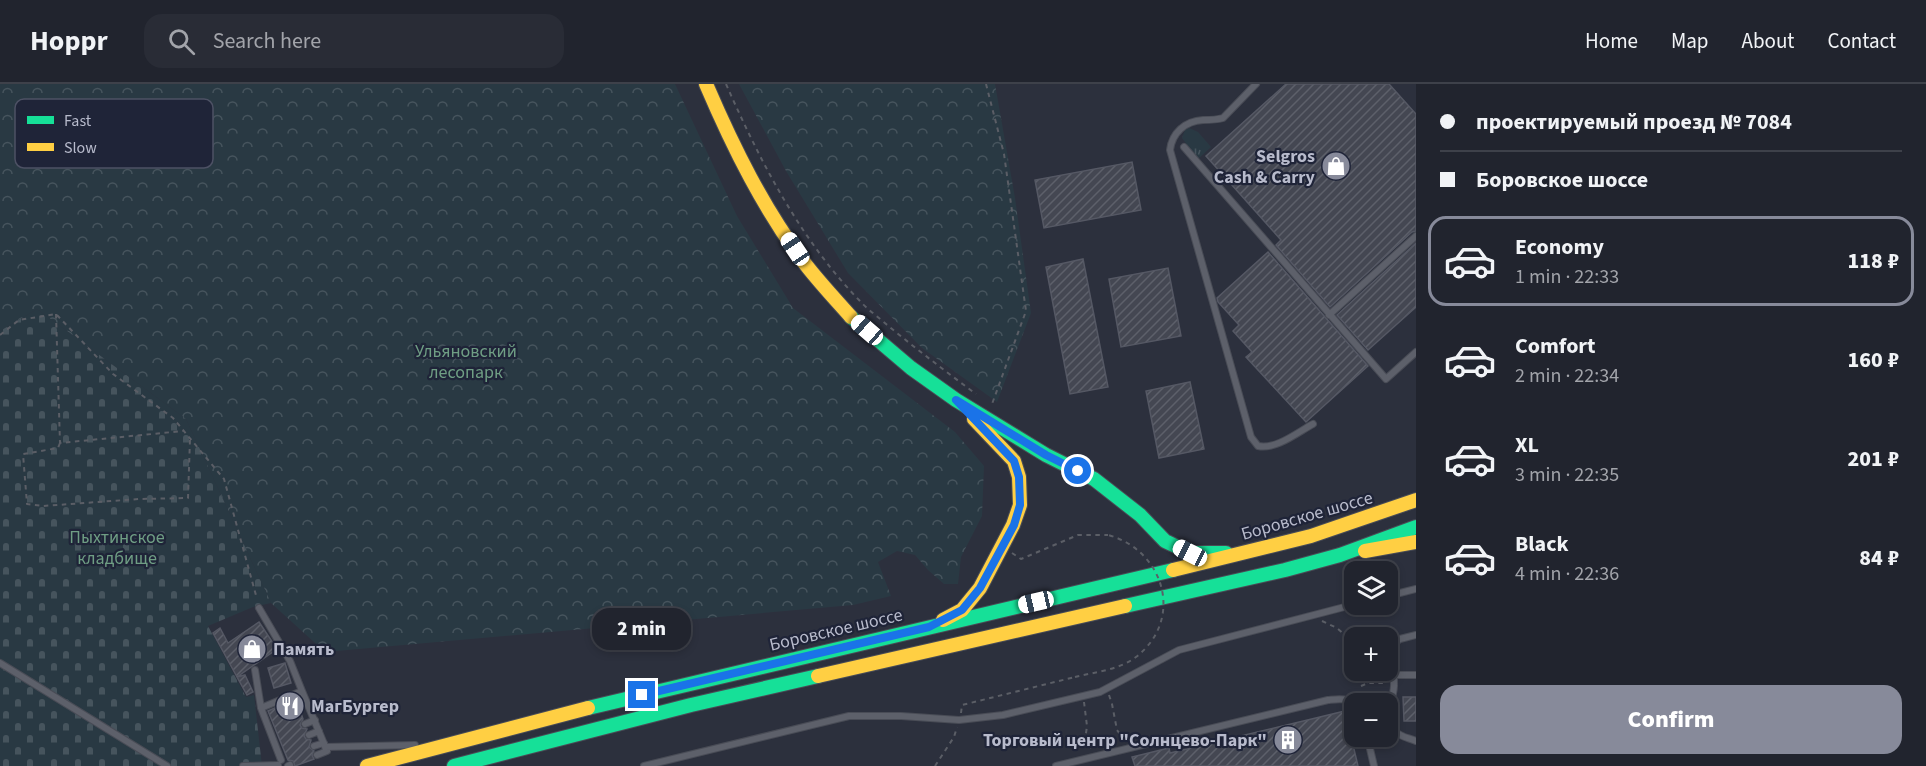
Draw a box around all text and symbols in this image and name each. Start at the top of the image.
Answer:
search box [144,14,564,68]
text: Hoppr [30,21,108,61]
icon: search [165,25,198,58]
text: Search here [213,25,321,57]
text: Home [1585,26,1638,56]
text: Map [1671,26,1709,56]
text: About [1742,26,1794,56]
text: Contact [1827,26,1896,56]
legend [15,99,213,168]
text: проектируемый проезд № 7084 [1476,106,1792,138]
text: Fast [64,110,92,132]
text: Slow [64,137,97,159]
place label: Selgros Cash & Carry [1214,144,1316,190]
shop icon: Selgros Cash & Carry [1320,150,1352,182]
text: Боровское шоссе [1476,164,1648,196]
car [777,229,813,269]
text: Economy [1515,231,1604,263]
icon: car [1443,234,1497,288]
text: 118 ₽ [1848,245,1899,277]
text: 1 min · 22:33 [1515,263,1619,291]
car [848,311,886,349]
text: Comfort [1515,330,1596,362]
icon: car [1443,333,1497,387]
park label: Ульяновский лесопарк [415,339,517,385]
text: 160 ₽ [1848,344,1899,376]
text: 2 min · 22:34 [1515,362,1619,390]
text: XL [1515,429,1539,461]
icon: car [1443,432,1497,486]
text: 201 ₽ [1848,443,1899,475]
route start [1064,457,1091,484]
text: 3 min · 22:35 [1515,461,1619,489]
street label: Боровское шоссе [1238,485,1376,547]
park label: Пыхтинское кладбище [69,525,165,571]
text: Black [1515,528,1569,560]
icon: car [1443,531,1497,585]
car [1170,537,1210,569]
text: 84 ₽ [1859,542,1899,574]
text: 4 min · 22:36 [1515,560,1619,588]
map controls [1344,561,1398,747]
button: layers [1344,561,1398,615]
car [1016,589,1056,615]
street label: Боровское шоссе [767,603,905,657]
callout: 2 min [592,608,692,650]
text: 2 min [617,615,666,643]
button: + [1344,627,1398,681]
shop icon: Память [236,633,268,665]
place label: Память [273,637,334,662]
route end [628,681,655,708]
button: Confirm [1440,685,1902,754]
restaurant icon: МагБургер [274,690,306,722]
button: − [1344,693,1398,747]
place label: МагБургер [311,694,399,719]
building icon: Торговый центр "Солнцево-Парк" [1272,724,1304,756]
place label: Торговый центр "Солнцево-Парк" [983,728,1267,753]

